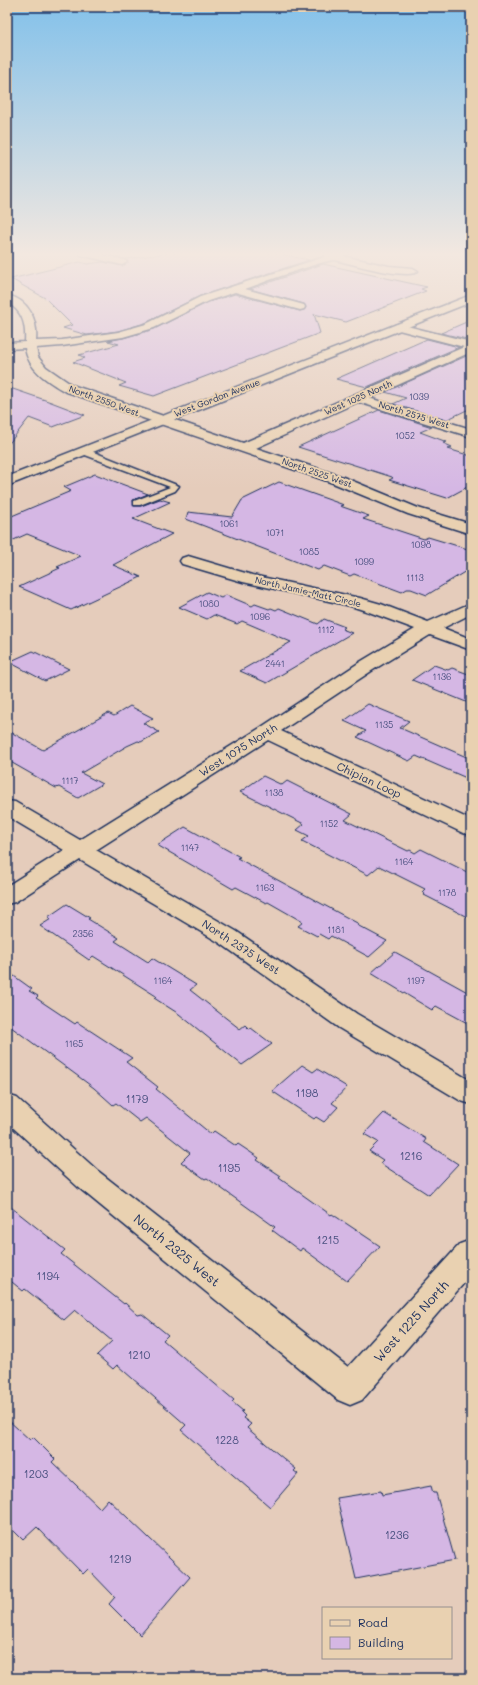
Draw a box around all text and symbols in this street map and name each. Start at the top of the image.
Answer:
street label: West Gordon Avenue [172,376,261,419]
street label: West 1025 North [322,378,393,417]
street label: North 2550 West [67,383,141,418]
house number: 1039 [409,391,430,402]
street label: North 2575 West [377,398,451,431]
house number: 1052 [395,430,415,441]
street label: North 2525 West [281,455,354,490]
house number: 1061 [219,518,239,529]
house number: 1071 [266,527,284,538]
house number: 1098 [411,539,432,550]
house number: 1085 [299,546,319,557]
house number: 1099 [354,556,375,567]
house number: 1113 [406,572,424,583]
street label: North Jamie-Matt Circle [254,574,362,609]
house number: 1080 [199,598,220,609]
house number: 1096 [250,611,270,622]
house number: 1112 [317,624,335,635]
house number: 2441 [265,658,285,669]
house number: 1136 [433,671,451,682]
house number: 1135 [375,719,393,730]
street label: West 1075 North [196,720,280,780]
street label: Chipian Loop [334,758,404,801]
house number: 1117 [61,775,79,786]
house number: 1138 [265,787,284,798]
house number: 1152 [320,818,338,829]
house number: 1147 [181,842,199,853]
house number: 1164 [395,856,414,867]
house number: 1163 [256,882,274,893]
house number: 1178 [438,887,457,898]
street label: North 2375 West [199,916,283,977]
house number: 1181 [327,924,345,935]
house number: 2356 [73,928,93,939]
house number: 1164 [154,975,173,986]
house number: 1197 [407,975,425,986]
house number: 1165 [65,1038,83,1049]
house number: 1198 [296,1085,319,1100]
house number: 1179 [126,1091,149,1106]
house number: 1216 [400,1148,422,1163]
house number: 1195 [218,1160,240,1175]
street label: North 2325 West [131,1210,224,1290]
house number: 1215 [317,1232,339,1247]
house number: 1194 [37,1268,60,1283]
street label: West 1225 North [369,1276,452,1365]
house number: 1210 [128,1347,151,1362]
house number: 1228 [215,1432,239,1447]
house number: 1203 [24,1466,49,1481]
house number: 1236 [385,1527,409,1542]
house number: 1219 [109,1551,132,1566]
legend [322,1607,452,1659]
text: Road [358,1614,388,1630]
text: Building [358,1634,404,1650]

